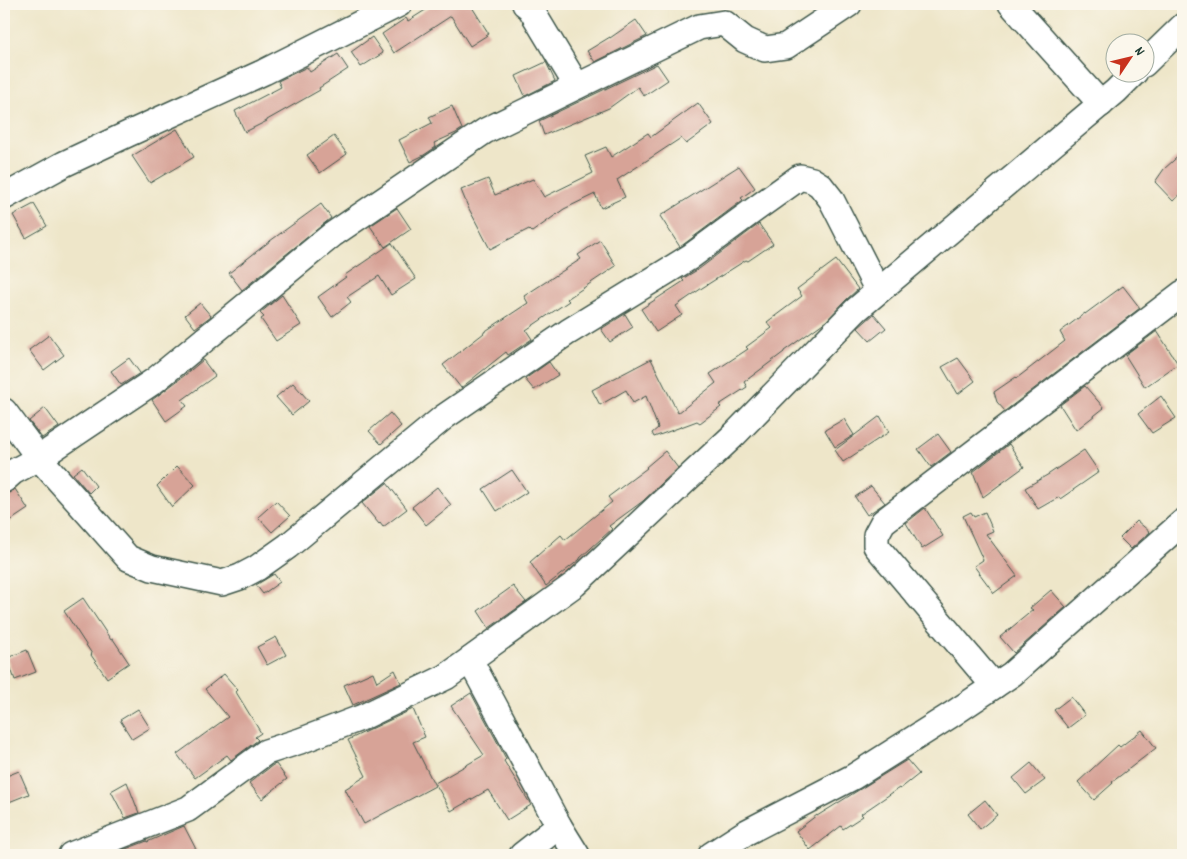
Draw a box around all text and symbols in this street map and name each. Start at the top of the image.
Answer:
north arrow [1104,32,1154,82]
text: N [1129,43,1149,60]

